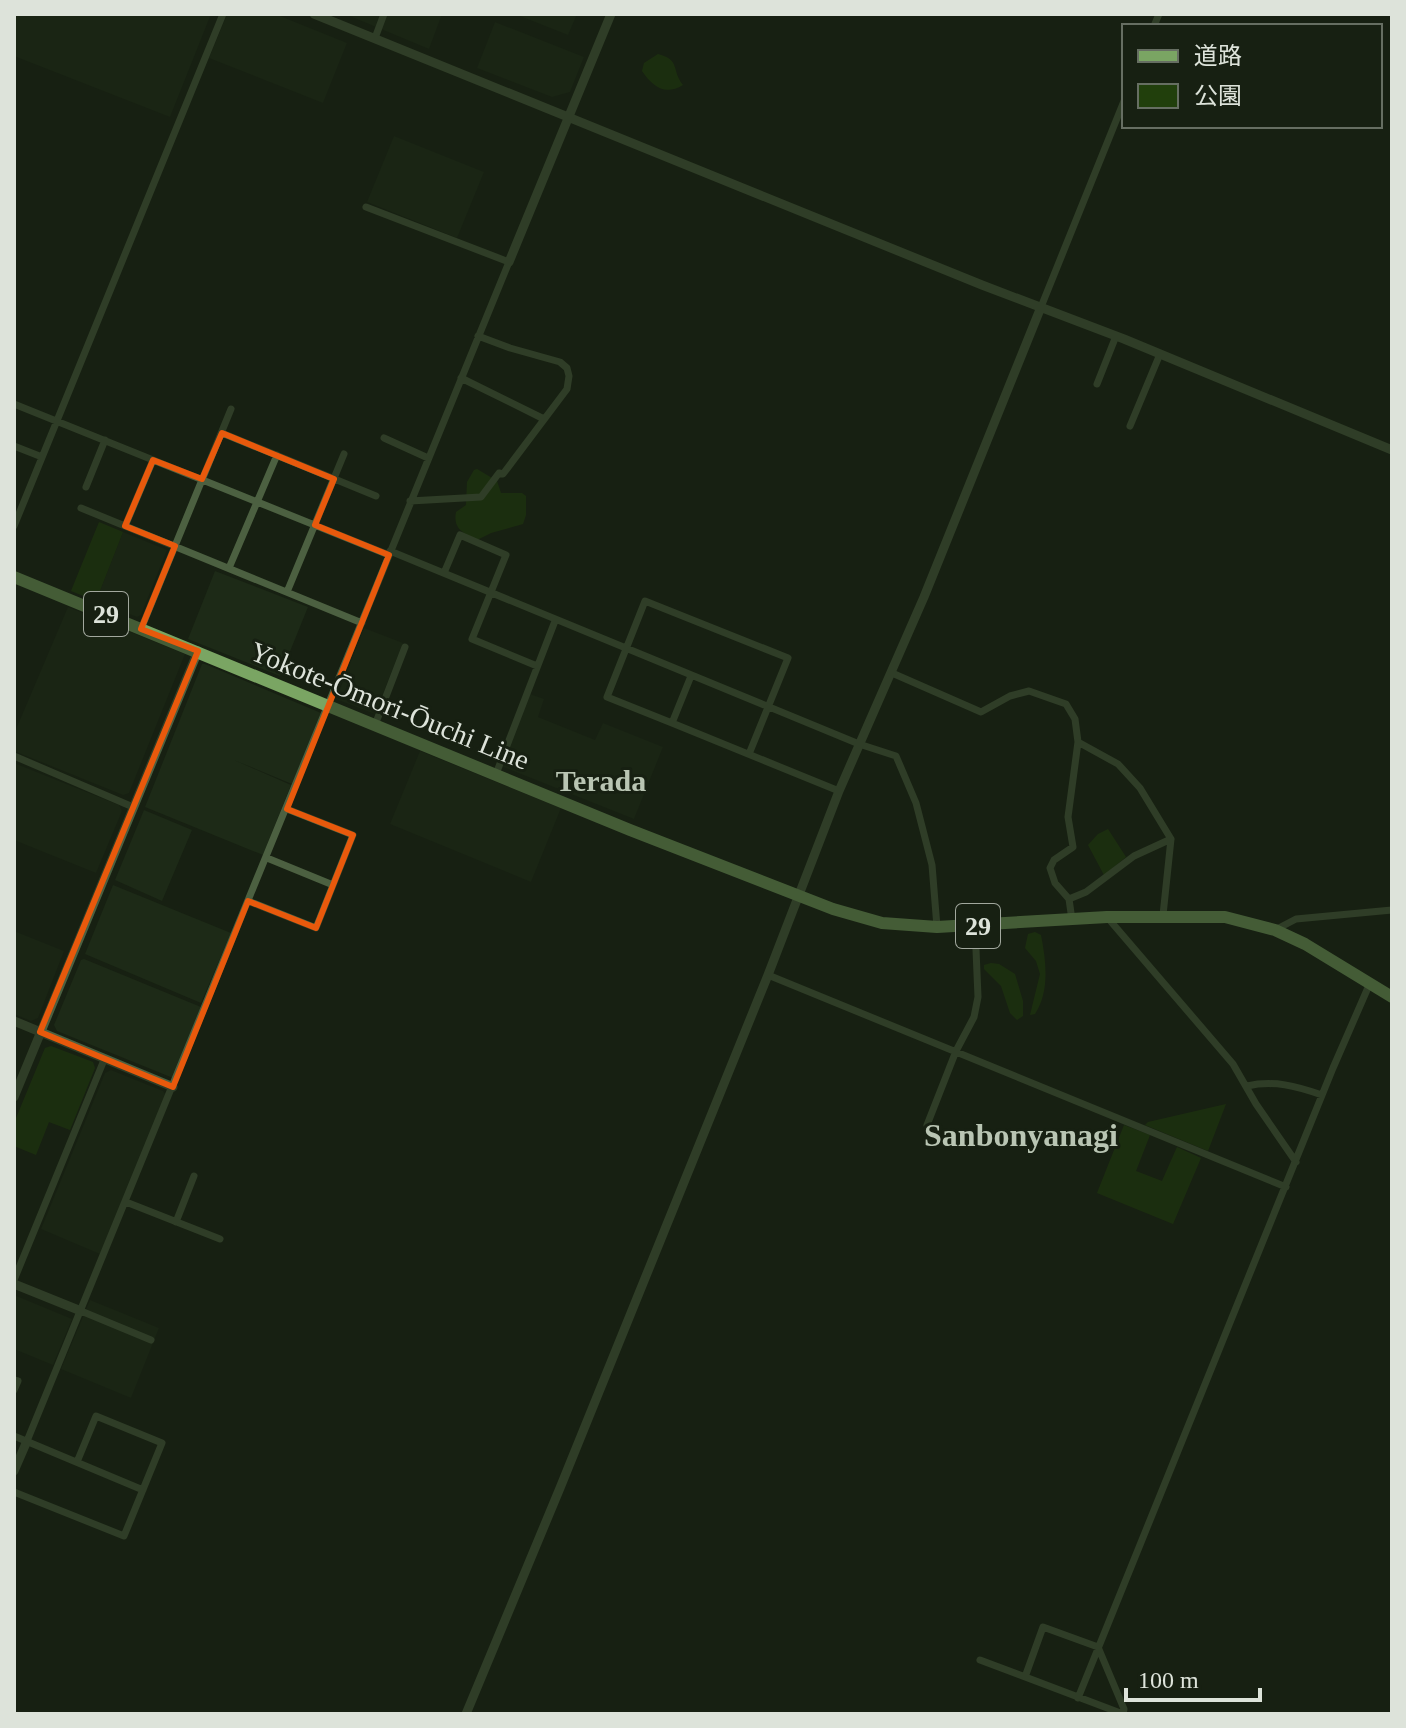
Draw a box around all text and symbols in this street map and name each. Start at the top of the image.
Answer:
legend [1122,24,1382,128]
text: 道路 [1194,43,1242,69]
text: 公園 [1194,83,1242,109]
road number: 29 [84,592,128,636]
street label: Yokote-Ōmori-Ōuchi Line [246,635,534,776]
district label: Terada [556,764,646,797]
road number: 29 [956,904,1000,948]
district label: Sanbonyanagi [924,1117,1118,1153]
scale bar [1126,1652,1260,1702]
text: 100 m [1138,1667,1199,1693]

